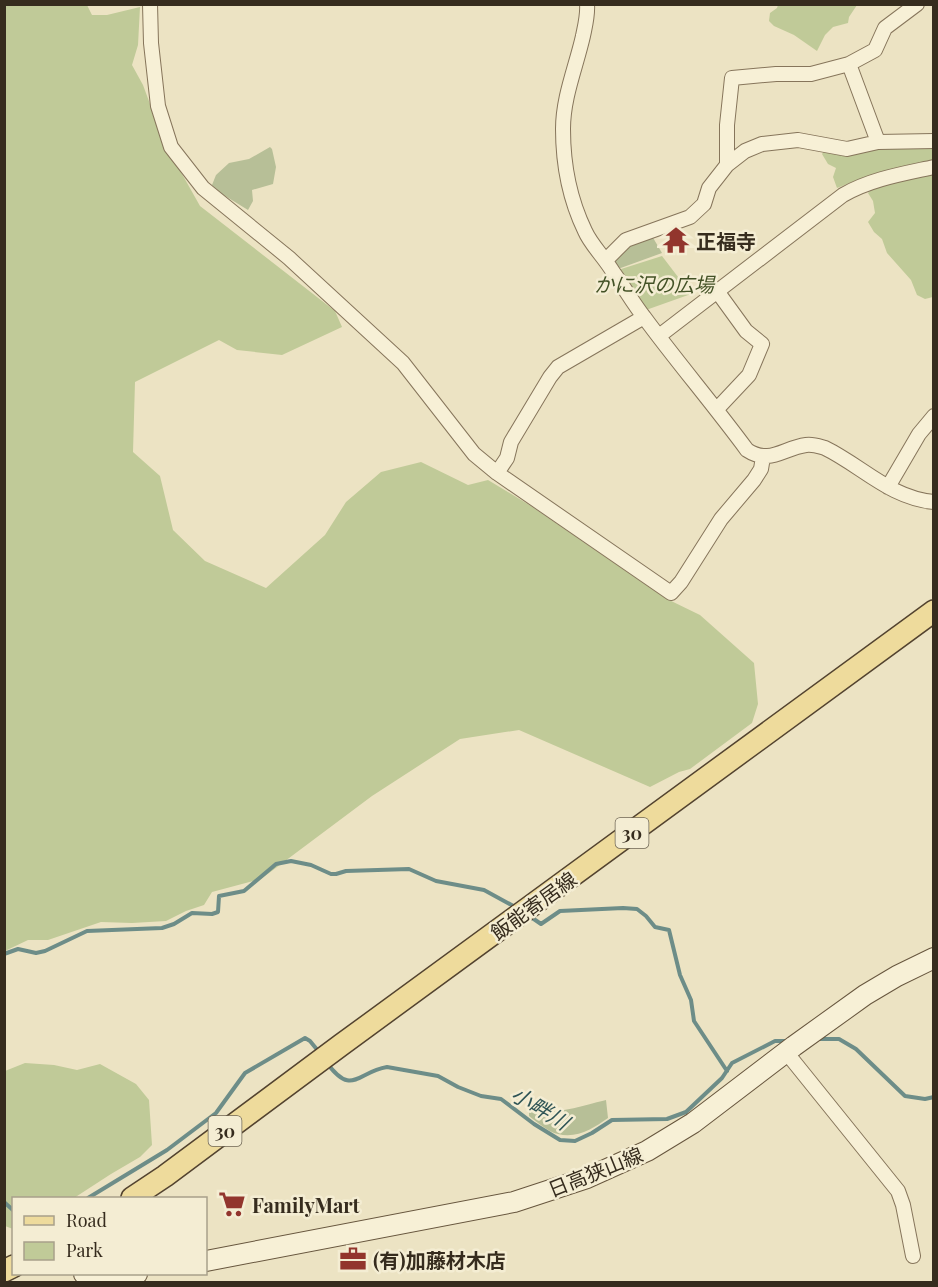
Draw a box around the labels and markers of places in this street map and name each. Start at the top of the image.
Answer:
temple icon: 正福寺 [661,225,691,255]
place label: 正福寺 [696,227,756,254]
supermarket icon: FamilyMart [217,1189,247,1219]
place label: FamilyMart [252,1191,361,1218]
office icon: (有)加藤材木店 [338,1244,368,1274]
place label: (有)加藤材木店 [373,1246,506,1273]

